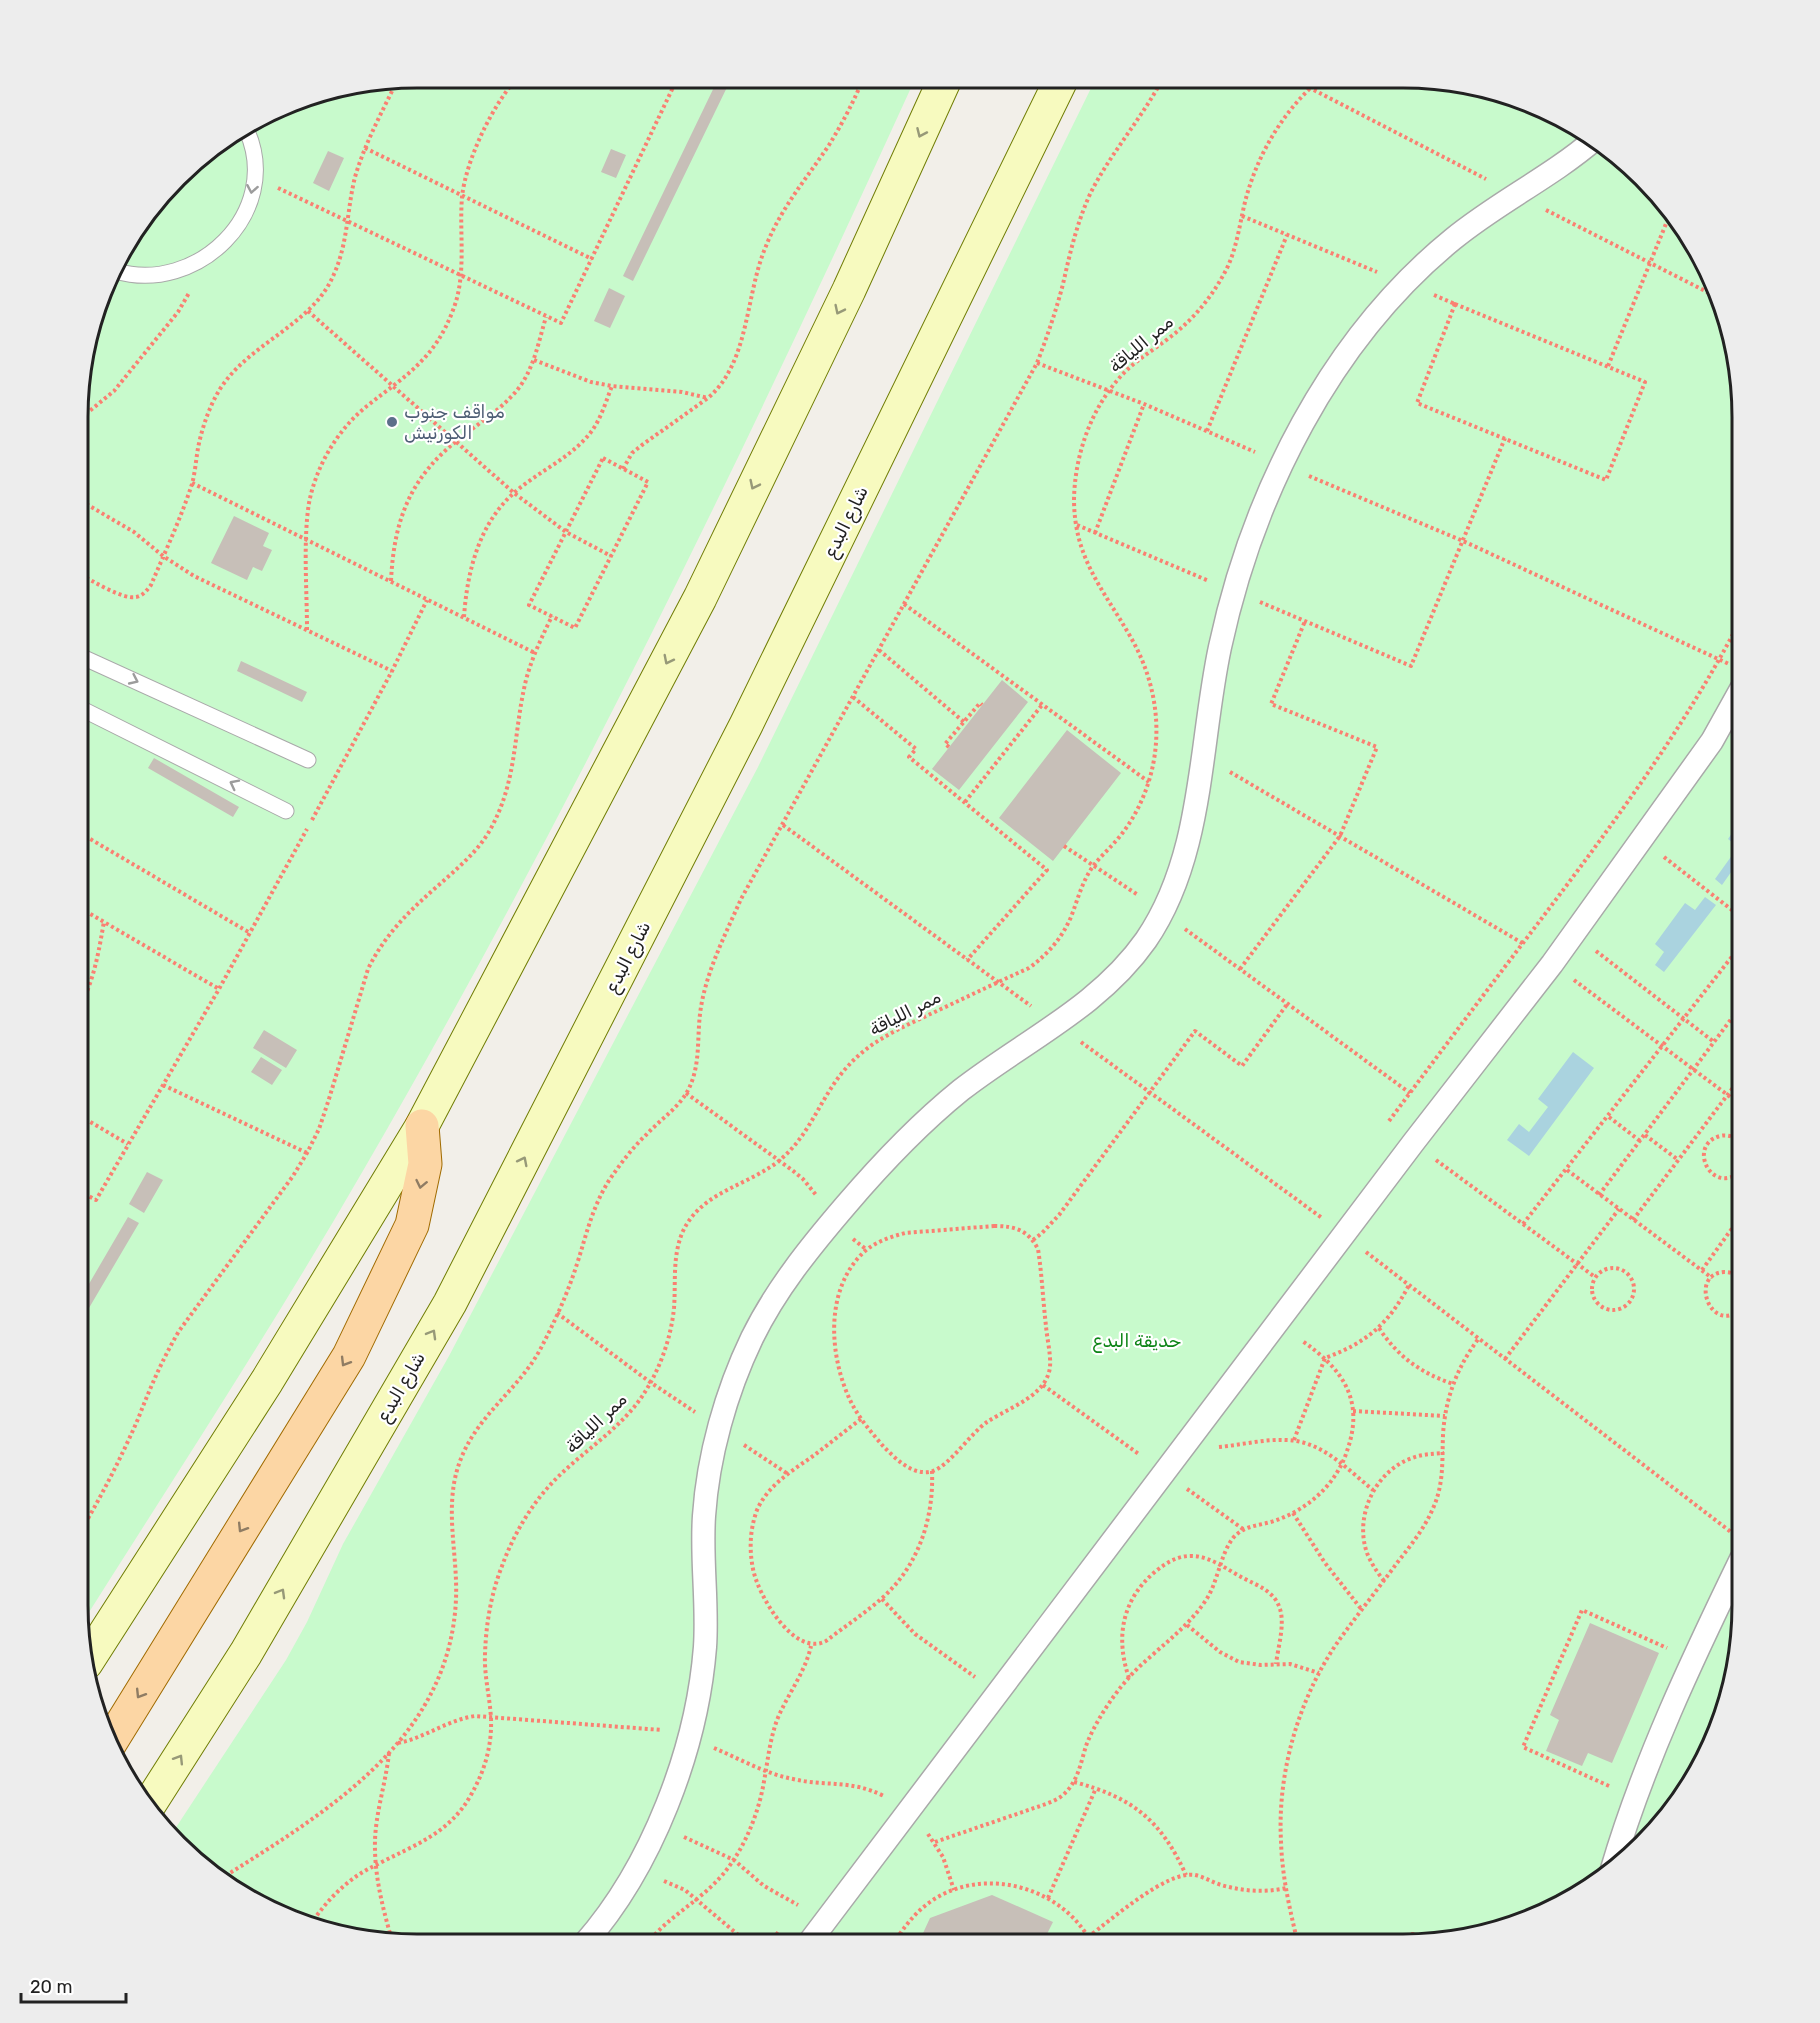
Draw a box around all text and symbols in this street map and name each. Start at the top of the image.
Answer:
one-way arrow [916,126,928,137]
one-way arrow [246,183,259,193]
one-way arrow [835,303,847,314]
street label: ممر اللياقة [1104,311,1178,377]
place label: مواقف جنوب الكورنيش [404,401,505,444]
marker: مواقف جنوب الكورنيش [385,415,399,429]
one-way arrow [750,479,762,490]
street label: شارع البدع [819,482,874,562]
one-way arrow [664,654,675,664]
one-way arrow [127,673,138,685]
one-way arrow [230,780,241,792]
street label: شارع البدع [601,918,656,997]
street label: ممر اللياقة [866,986,944,1040]
one-way arrow [516,1157,527,1167]
one-way arrow [415,1178,428,1188]
one-way arrow [425,1330,436,1340]
park label: حديقة البدع [1093,1330,1181,1353]
street label: شارع البدع [372,1348,431,1426]
one-way arrow [340,1356,352,1366]
street label: ممر اللياقة [561,1388,631,1458]
one-way arrow [238,1522,250,1532]
one-way arrow [274,1589,285,1599]
one-way arrow [136,1688,148,1698]
one-way arrow [172,1755,183,1766]
scale bar [21,1966,126,2004]
text: 20 m [30,1976,72,1998]

